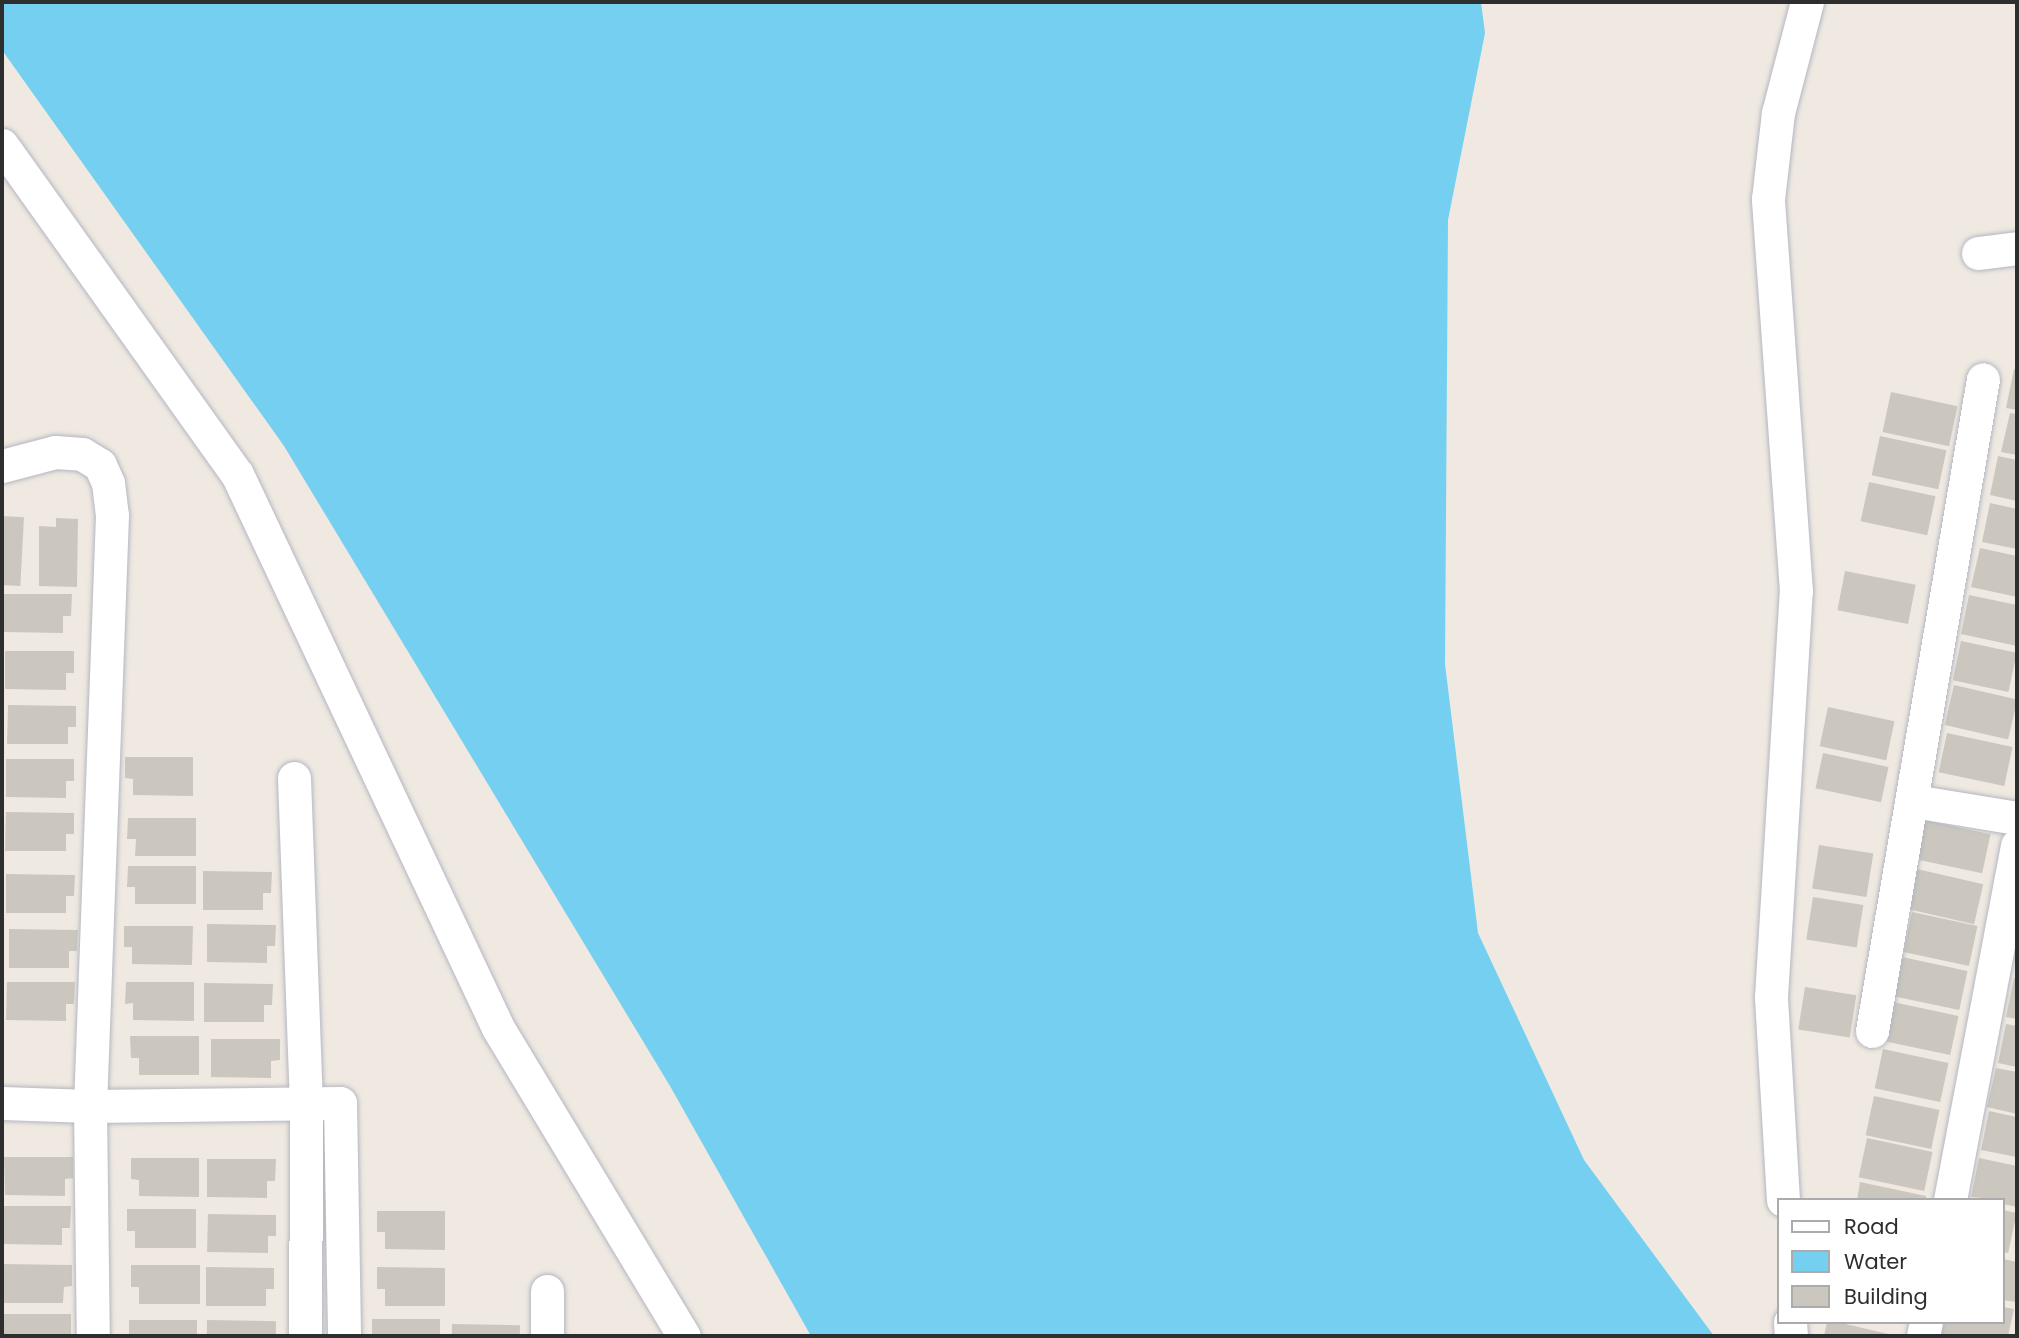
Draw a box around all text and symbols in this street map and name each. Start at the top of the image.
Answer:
legend [1778,1198,2005,1324]
text: Road [1844,1212,1899,1241]
text: Water [1844,1247,1907,1276]
text: Building [1844,1282,1928,1311]

